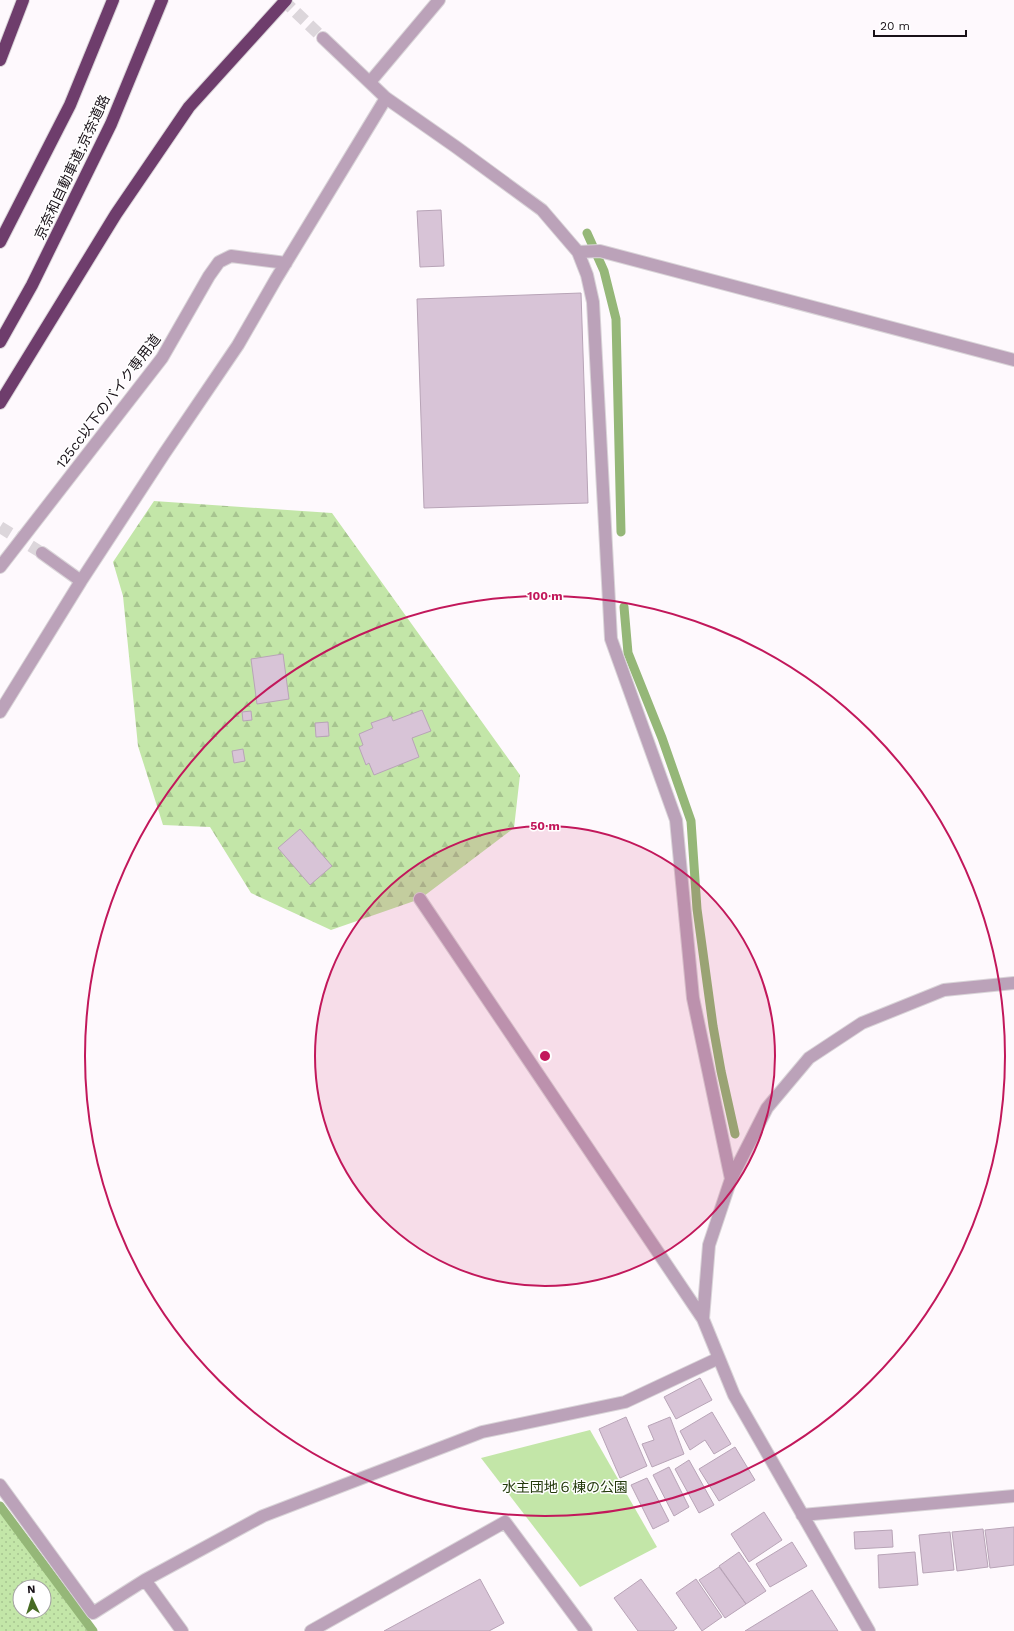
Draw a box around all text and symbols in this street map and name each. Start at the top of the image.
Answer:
scale bar [874,12,966,38]
text: 20 m [880,19,910,33]
street label: 京奈和自動車道;京奈道路 [31,92,113,242]
street label: 125cc以下のバイク専用道 [53,331,163,471]
text: 100 m [527,589,563,603]
text: 50 m [530,819,560,833]
centre of rings [538,1049,552,1063]
park label: 水主団地６棟の公園 [502,1479,628,1495]
north arrow [12,1579,52,1619]
text: N [27,1583,36,1596]

